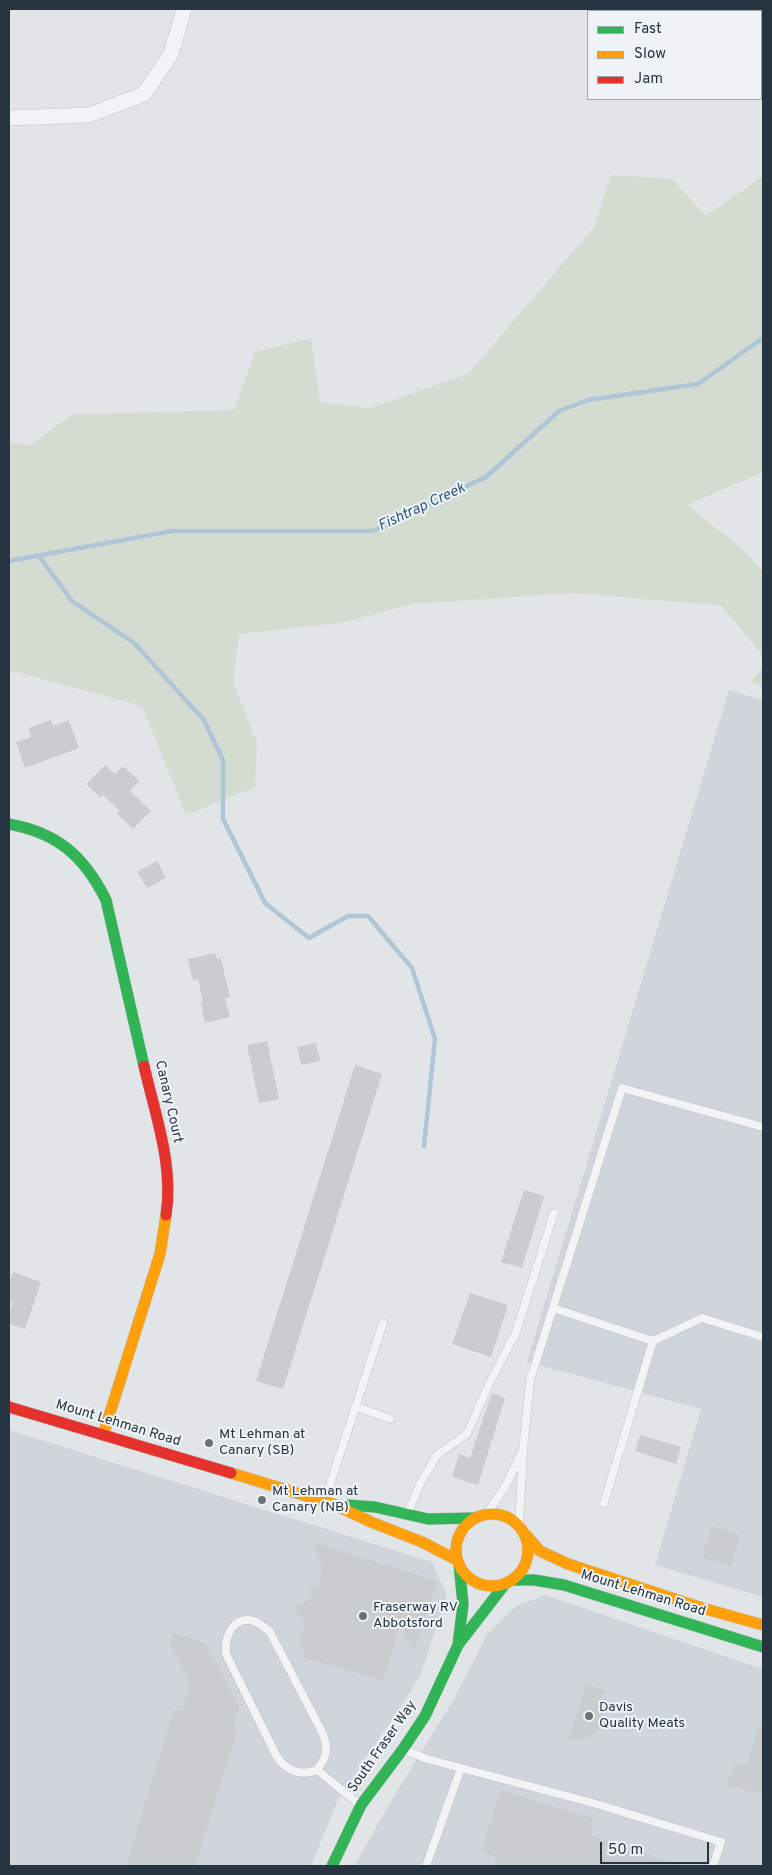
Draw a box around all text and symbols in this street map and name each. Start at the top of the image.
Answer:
legend [587,10,762,100]
text: Fast [634,20,662,39]
text: Slow [634,45,666,64]
text: Jam [634,70,663,89]
water label: Fishtrap Creek [376,480,468,536]
street label: Canary Court [150,1059,186,1145]
street label: Mount Lehman Road [53,1397,183,1451]
place label: Mt Lehman at Canary (SB) [219,1427,305,1460]
marker: Mt Lehman at Canary (SB) [203,1437,215,1449]
place label: Mt Lehman at Canary (NB) [272,1484,358,1516]
marker: Mt Lehman at Canary (NB) [256,1494,268,1506]
street label: Mount Lehman Road [578,1567,708,1621]
place label: Fraserway RV Abbotsford [373,1600,458,1632]
marker: Fraserway RV Abbotsford [357,1610,369,1622]
street label: South Fraser Way [345,1698,421,1796]
place label: Davis Quality Meats [599,1700,685,1732]
marker: Davis Quality Meats [583,1710,595,1722]
scale bar [602,1832,711,1864]
text: 50 m [608,1841,643,1860]

